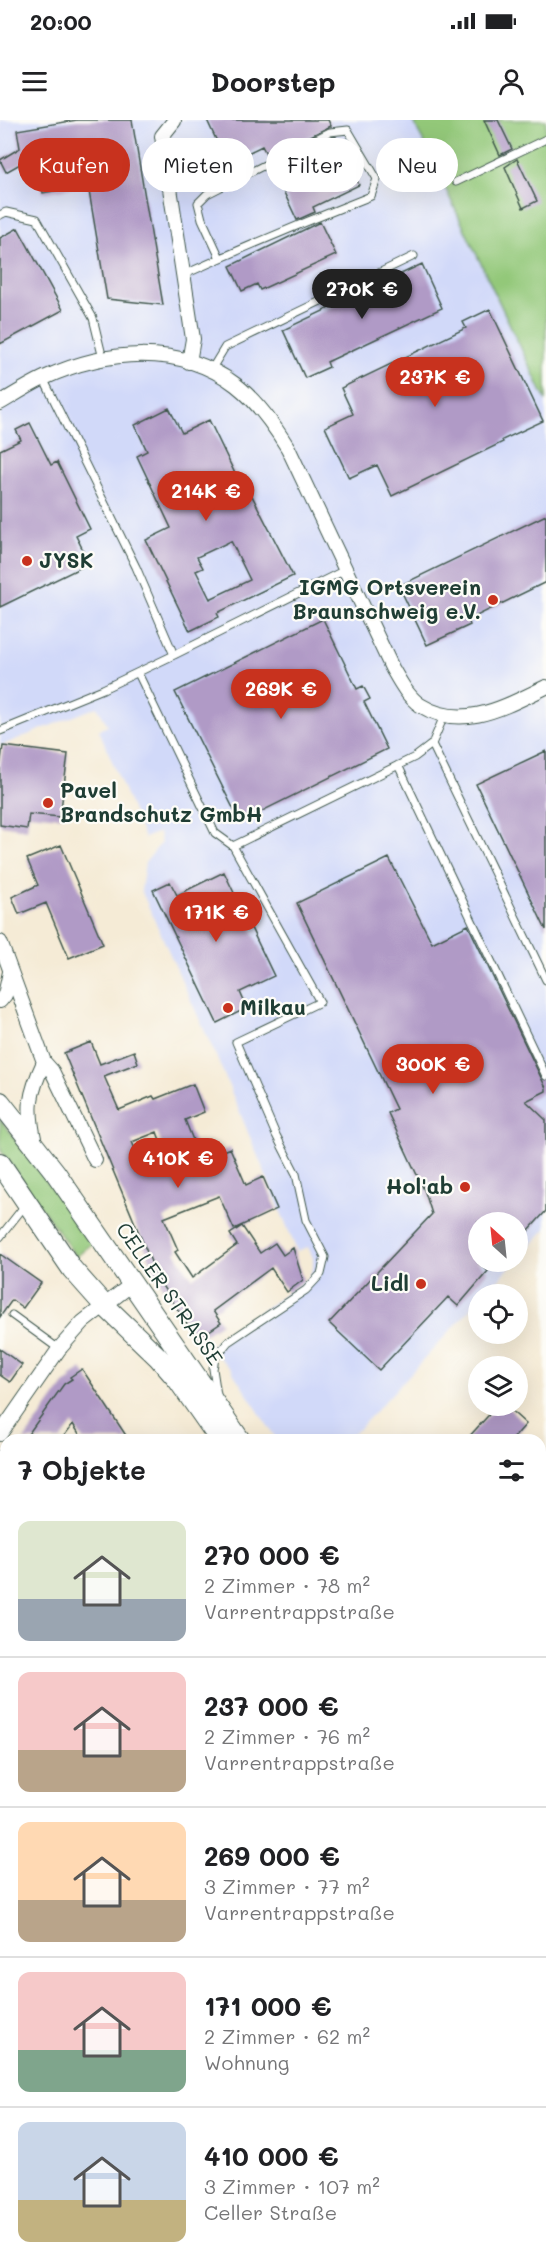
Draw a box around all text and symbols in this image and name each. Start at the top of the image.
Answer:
text: 20:00 [30,7,92,36]
text: Doorstep [211,64,335,99]
icon: menu [18,65,51,98]
icon: person [495,65,528,98]
chip: Kaufen [18,138,130,192]
chip: Mieten [142,138,254,192]
chip: Filter [266,138,364,192]
chip: Neu [376,138,458,192]
pin: 270K € [313,269,411,320]
text: 270K € [326,275,398,301]
pin: 237K € [386,357,484,408]
text: 237K € [400,363,470,389]
pin: 214K € [157,471,255,522]
text: 214K € [171,477,241,503]
place label: JYSK [39,546,94,573]
marker: JYSK [20,554,34,568]
place label: IGMG Ortsverein Braunschweig e.V. [293,573,481,624]
marker: IGMG Ortsverein Braunschweig e.V. [486,593,500,607]
pin: 269K € [232,669,330,720]
text: 269K € [245,675,317,701]
place label: Pavel Brandschutz GmbH [60,776,263,827]
marker: Pavel Brandschutz GmbH [41,796,55,810]
pin: 171K € [167,892,265,943]
text: 171K € [183,898,249,924]
place label: Milkau [240,993,306,1020]
marker: Milkau [221,1001,235,1015]
pin: 300K € [384,1044,482,1095]
text: 300K € [396,1050,470,1076]
pin: 410K € [129,1138,227,1189]
text: 410K € [143,1144,213,1170]
place label: Hol'ab [386,1172,453,1199]
marker: Hol'ab [458,1180,472,1194]
north arrow [468,1212,528,1272]
map controls [468,1212,528,1416]
street label: CELLER STRASSE [111,1216,230,1370]
place label: Lidl [371,1269,409,1296]
marker: Lidl [414,1277,428,1291]
button: locate [468,1284,528,1344]
button: layers [468,1356,528,1416]
text: 7 Objekte [18,1453,146,1487]
icon: filters [495,1454,528,1487]
text: 270 000 € [204,1538,340,1572]
icon: home [66,1545,138,1617]
text: 2 Zimmer · 78 m² [204,1572,370,1598]
text: Varrentrappstraße [204,1598,395,1624]
text: 237 000 € [204,1689,339,1723]
icon: home [66,1696,138,1768]
text: 2 Zimmer · 76 m² [204,1723,370,1749]
text: Varrentrappstraße [204,1749,395,1775]
text: 269 000 € [204,1839,340,1873]
icon: home [66,1846,138,1918]
text: 3 Zimmer · 77 m² [204,1873,370,1899]
text: Varrentrappstraße [204,1899,395,1925]
text: 171 000 € [204,1989,331,2023]
icon: home [66,1996,138,2068]
text: 2 Zimmer · 62 m² [204,2023,370,2049]
text: Wohnung [204,2049,289,2075]
text: 410 000 € [204,2139,339,2173]
icon: home [66,2146,138,2218]
text: 3 Zimmer · 107 m² [204,2173,380,2199]
text: Celler Straße [204,2199,337,2225]

